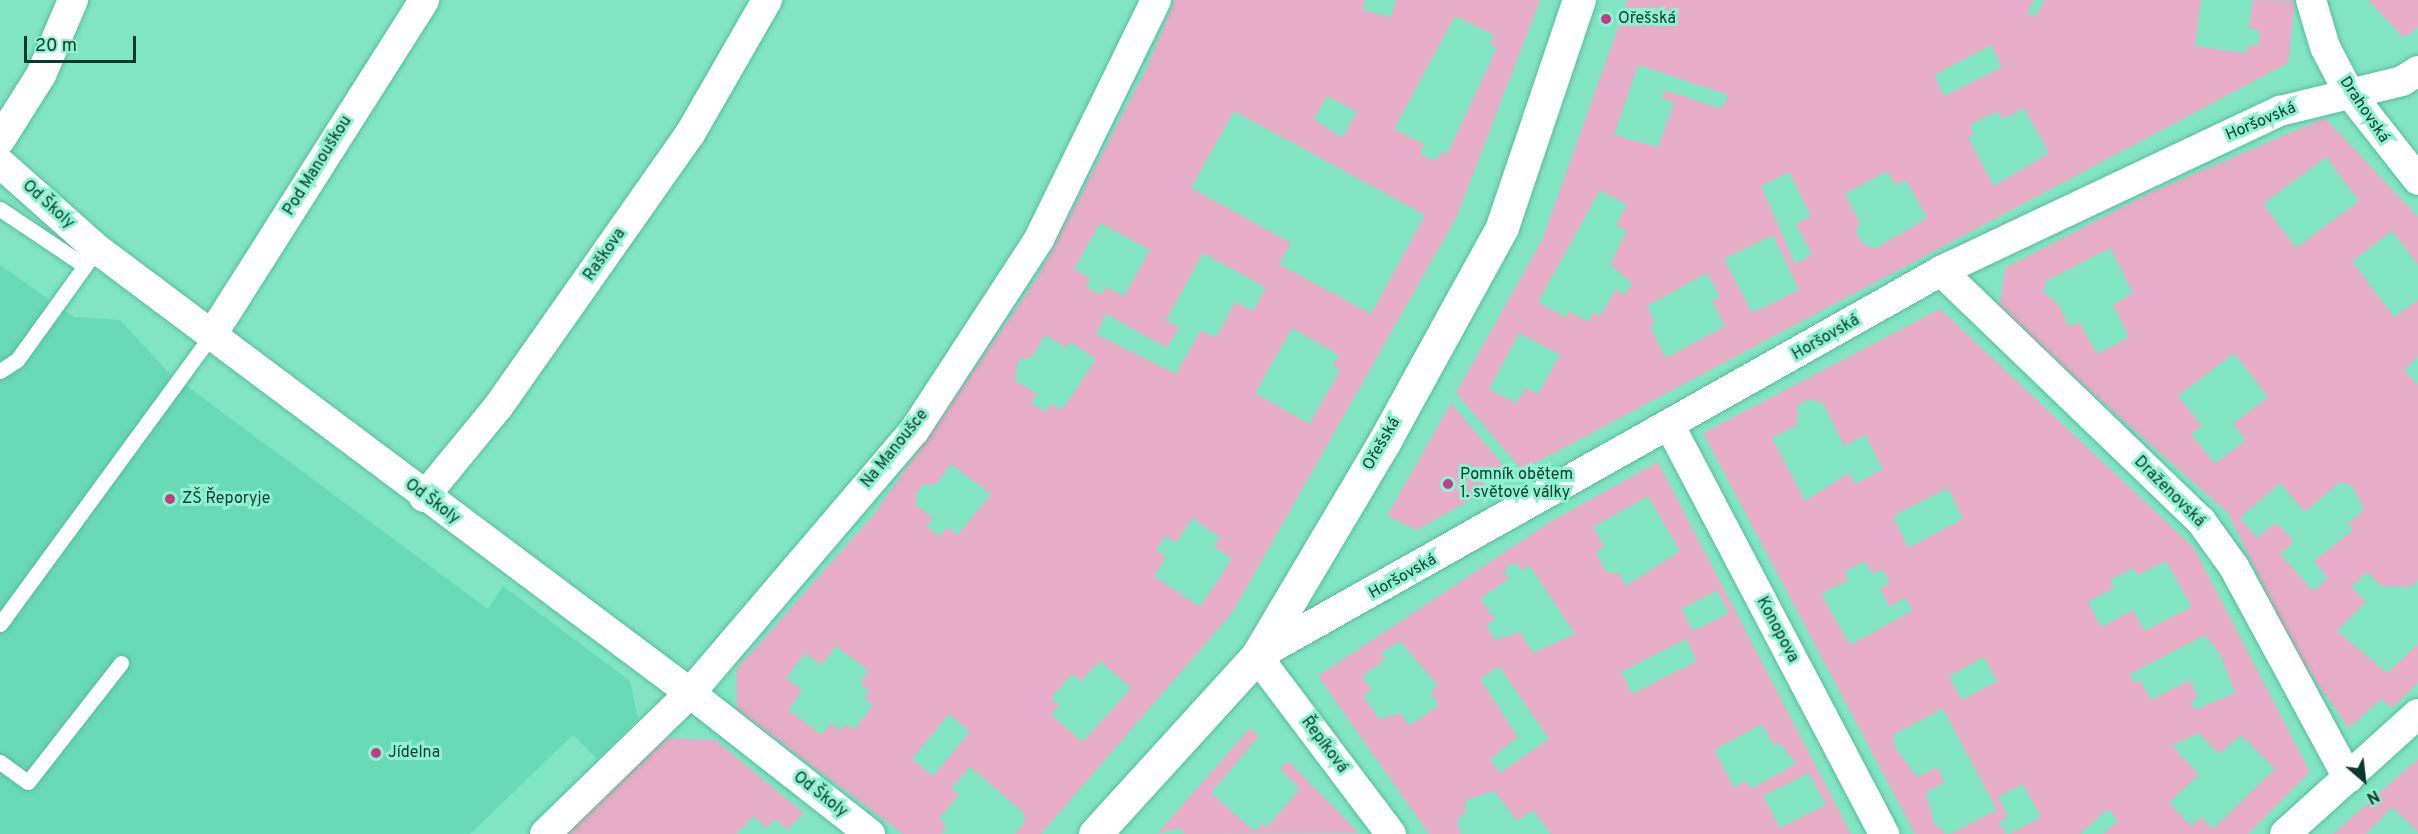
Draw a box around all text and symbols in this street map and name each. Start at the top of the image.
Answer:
place label: Ořešská [1618,9,1676,29]
marker: Ořešská [1599,12,1613,26]
scale bar [27,24,140,62]
text: 20 m [35,35,77,58]
street label: Drahovská [2335,73,2393,147]
street label: Horšovská [2223,99,2299,145]
street label: Pod Manouškou [280,113,356,219]
street label: Od Školy [18,177,78,233]
street label: Raškova [580,225,630,285]
street label: Horšovská [1789,311,1863,365]
street label: Na Manoušce [858,406,932,492]
street label: Ořešská [1359,414,1405,474]
street label: Draženovská [2130,453,2208,531]
place label: Pomník obětem 1. světové války [1460,465,1573,503]
street label: Od Školy [401,475,463,529]
marker: Pomník obětem 1. světové války [1441,477,1455,491]
place label: ZŠ Řeporyje [182,489,270,509]
marker: ZŠ Řeporyje [163,492,177,506]
street label: Horšovská [1366,551,1440,603]
street label: Konopova [1752,594,1802,666]
street label: Řepíková [1297,713,1351,777]
place label: Jídelna [388,743,440,763]
marker: Jídelna [369,746,383,760]
north arrow [2334,750,2394,810]
street label: Od Školy [789,768,851,822]
text: N [2363,784,2382,807]

